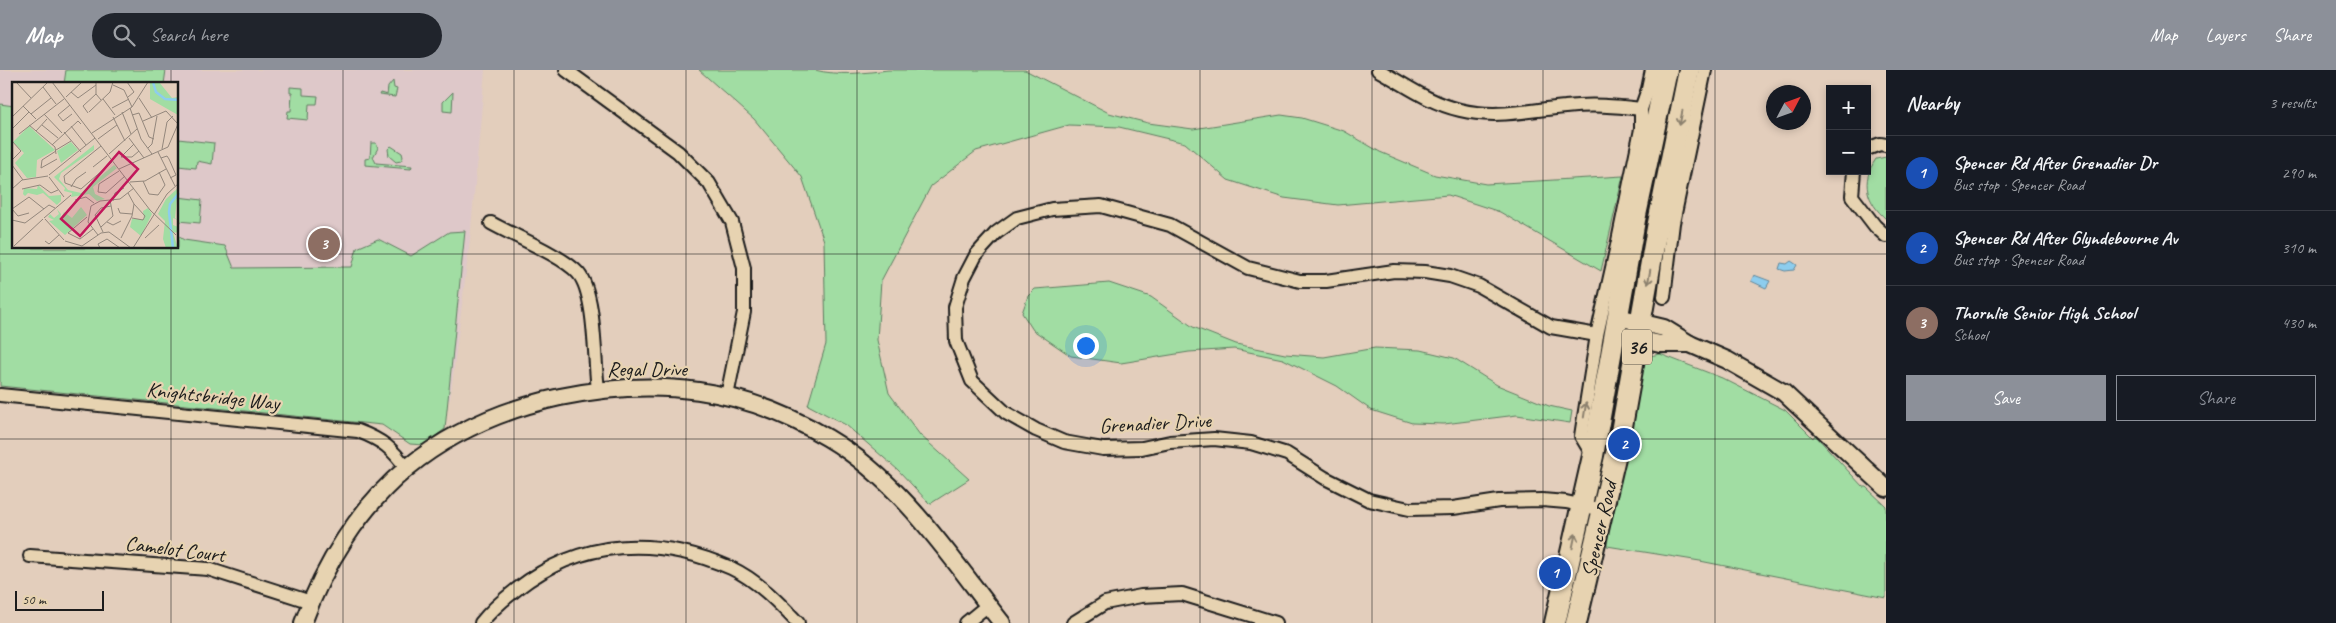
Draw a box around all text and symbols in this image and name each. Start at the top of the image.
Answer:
search box [92,13,442,58]
text: Map [25,20,62,50]
icon: search [110,21,138,49]
text: Search here [150,23,228,47]
text: Map [2150,24,2178,46]
text: Layers [2206,24,2245,46]
text: Share [2273,24,2311,46]
inset map [12,82,179,249]
north arrow [1766,85,1811,130]
map controls [1826,85,1871,175]
button: + [1826,85,1871,130]
text: Nearby [1906,90,1959,116]
text: 3 results [2269,93,2316,113]
one-way arrow [1675,110,1685,126]
button: − [1826,130,1871,175]
text: Spencer Rd After Grenadier Dr [1953,151,2157,175]
text: 1 [1918,163,1926,183]
text: 290 m [2282,163,2316,183]
text: Bus stop · Spencer Road [1953,175,2084,195]
pin: 3 [308,225,340,263]
text: Spencer Rd After Glyndebourne Av [1953,226,2178,250]
text: 2 [1918,238,1926,258]
text: 310 m [2282,238,2316,258]
text: Bus stop · Spencer Road [1953,250,2084,270]
one-way arrow [1643,269,1653,285]
text: Thornlie Senior High School [1953,301,2136,325]
text: 3 [1918,313,1926,333]
text: 430 m [2282,313,2316,333]
text: School [1953,325,1987,345]
road number: 36 [1622,330,1652,364]
your location [1073,333,1099,359]
street label: Regal Drive [607,356,689,382]
button: Save [1906,375,2106,421]
button: Share [2116,375,2316,421]
street label: Knightsbridge Way [145,376,282,416]
one-way arrow [1580,403,1590,419]
street label: Grenadier Drive [1099,407,1213,439]
pin: 2 [1608,425,1640,463]
street label: Spencer Road [1575,475,1623,579]
street label: Camelot Court [124,530,228,568]
one-way arrow [1570,534,1579,550]
pin: 1 [1539,554,1571,592]
scale bar [15,588,104,611]
text: 50 m [22,591,46,608]

